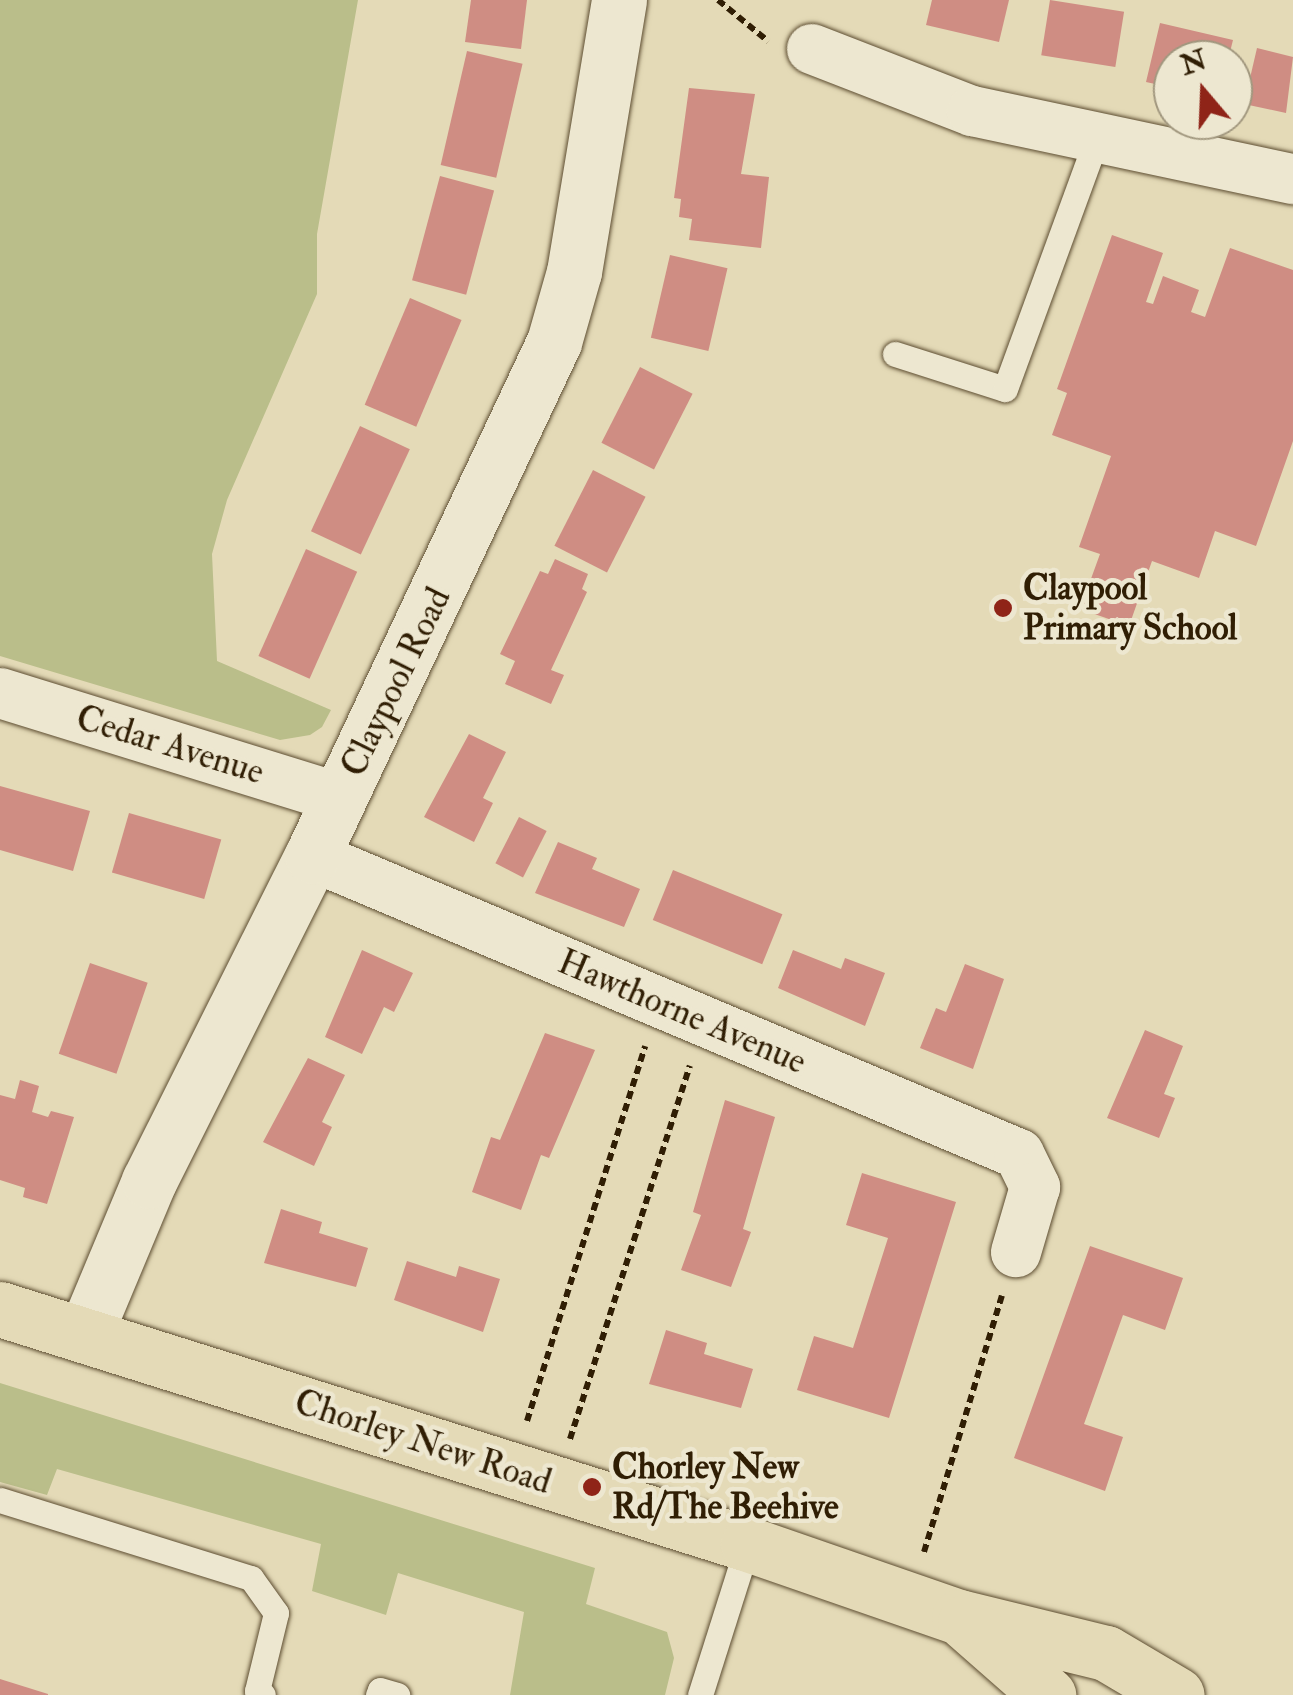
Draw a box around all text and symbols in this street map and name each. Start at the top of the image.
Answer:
north arrow [1153,40,1253,140]
text: N [1176,42,1211,84]
place label: Claypool Primary School [1023,567,1237,649]
street label: Claypool Road [332,581,460,783]
marker: Claypool Primary School [992,597,1014,619]
street label: Cedar Avenue [71,697,269,793]
street label: Hawthorne Avenue [552,941,812,1083]
street label: Chorley New Road [289,1381,557,1503]
place label: Chorley New Rd/The Beehive [612,1446,839,1528]
marker: Chorley New Rd/The Beehive [581,1476,603,1498]

